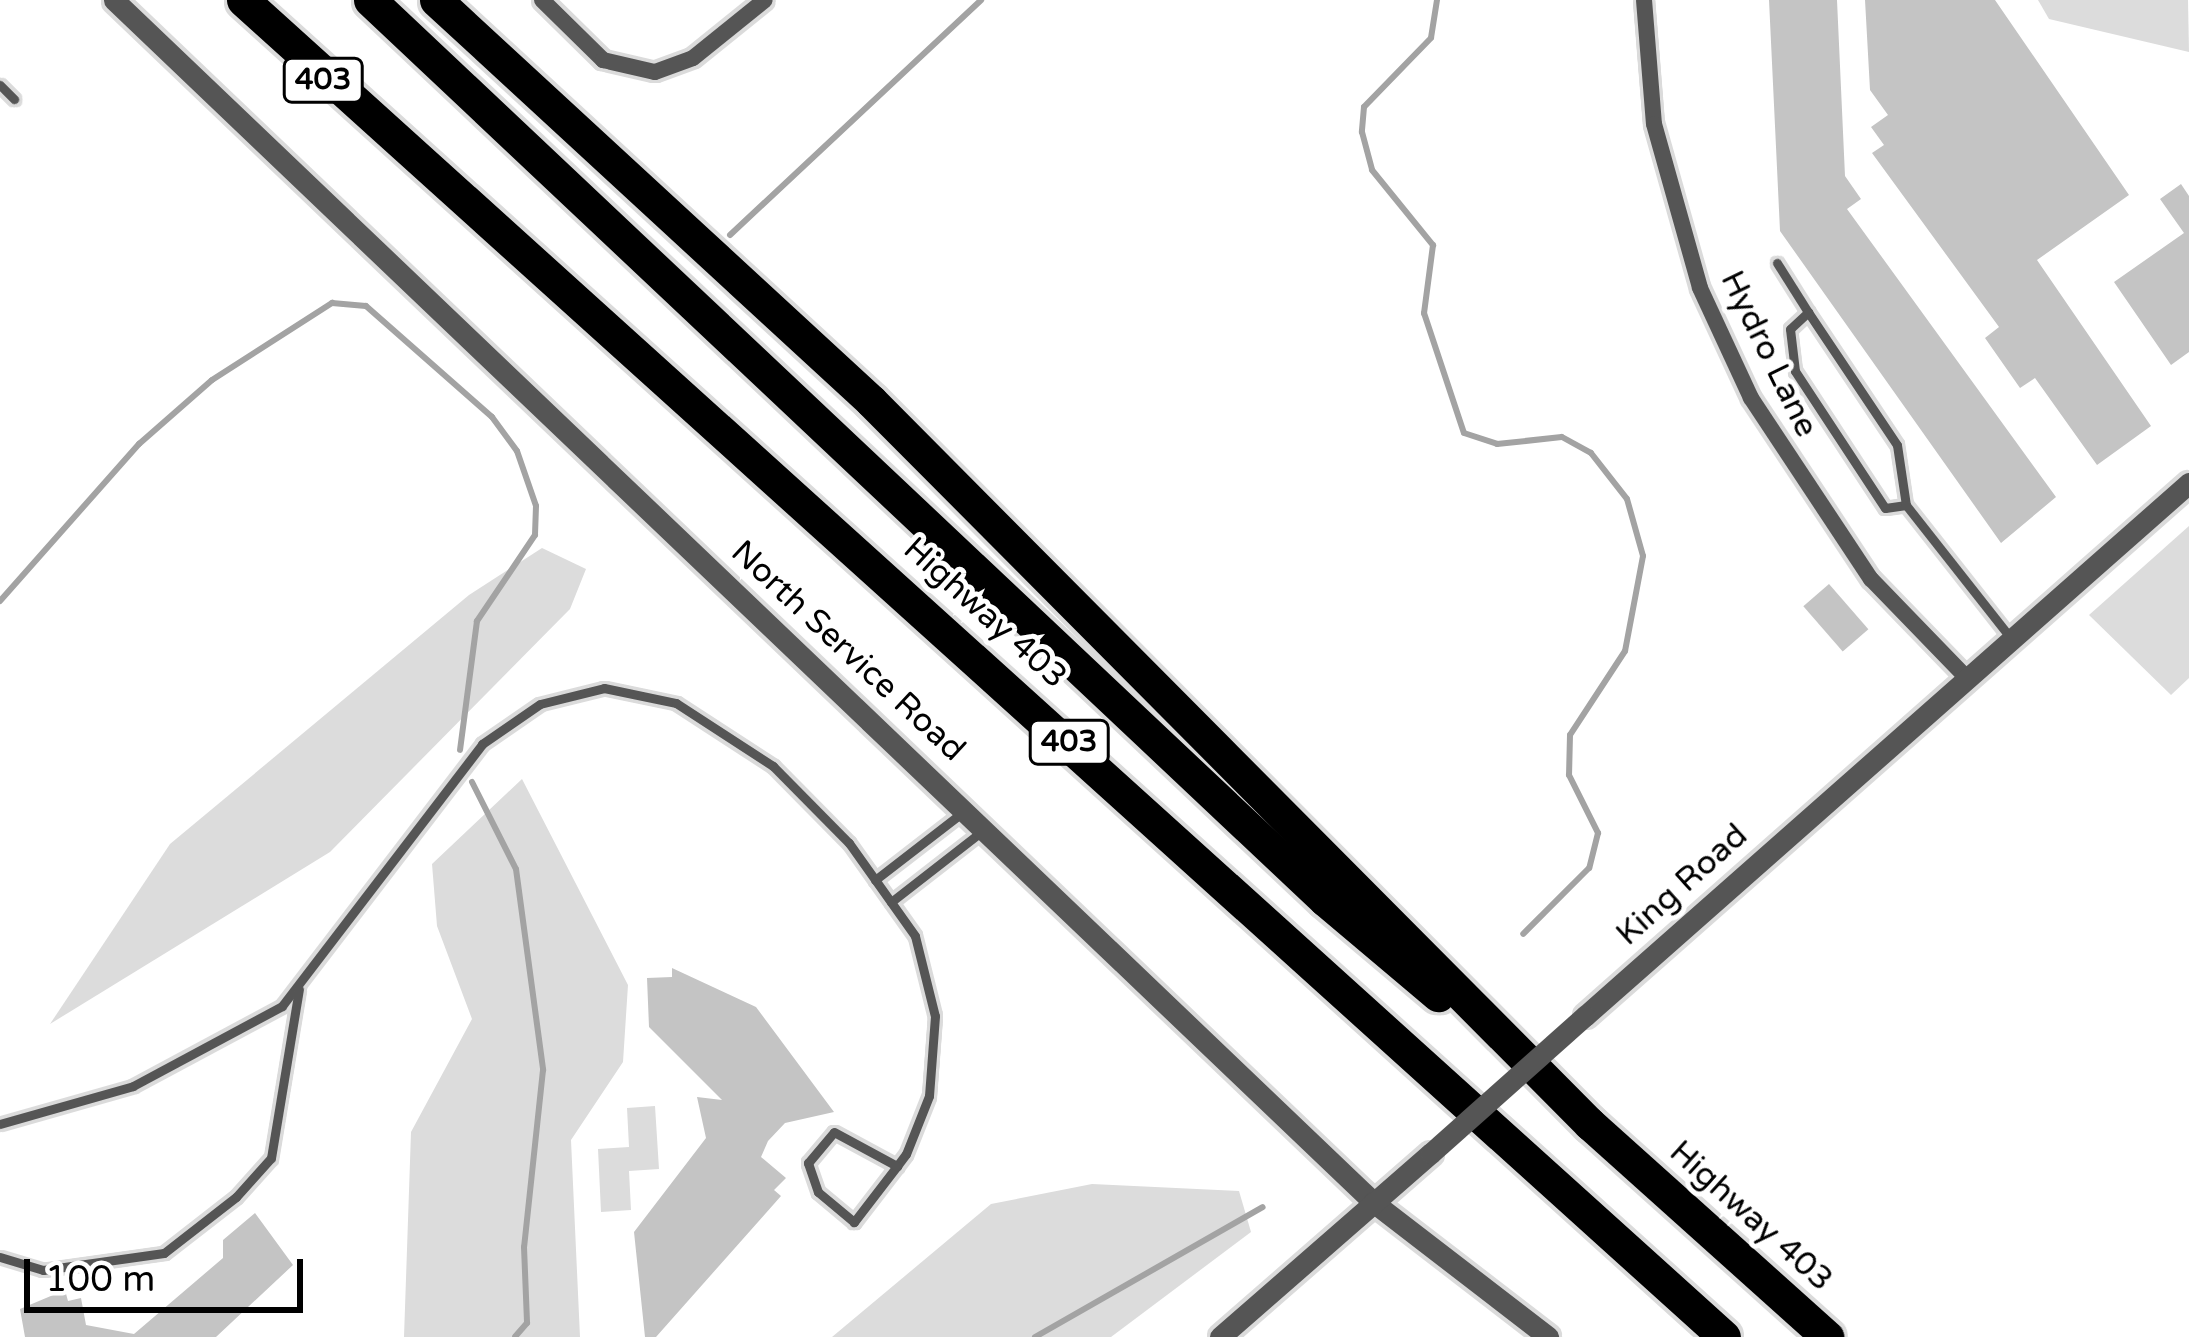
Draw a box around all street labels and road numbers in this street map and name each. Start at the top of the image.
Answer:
road number: 403 [281,56,365,104]
street label: Hydro Lane [1712,264,1826,444]
street label: Highway 403 [895,529,1075,697]
street label: North Service Road [723,533,973,769]
road number: 403 [1027,718,1111,766]
street label: King Road [1608,816,1756,954]
street label: Highway 403 [1661,1132,1841,1300]

